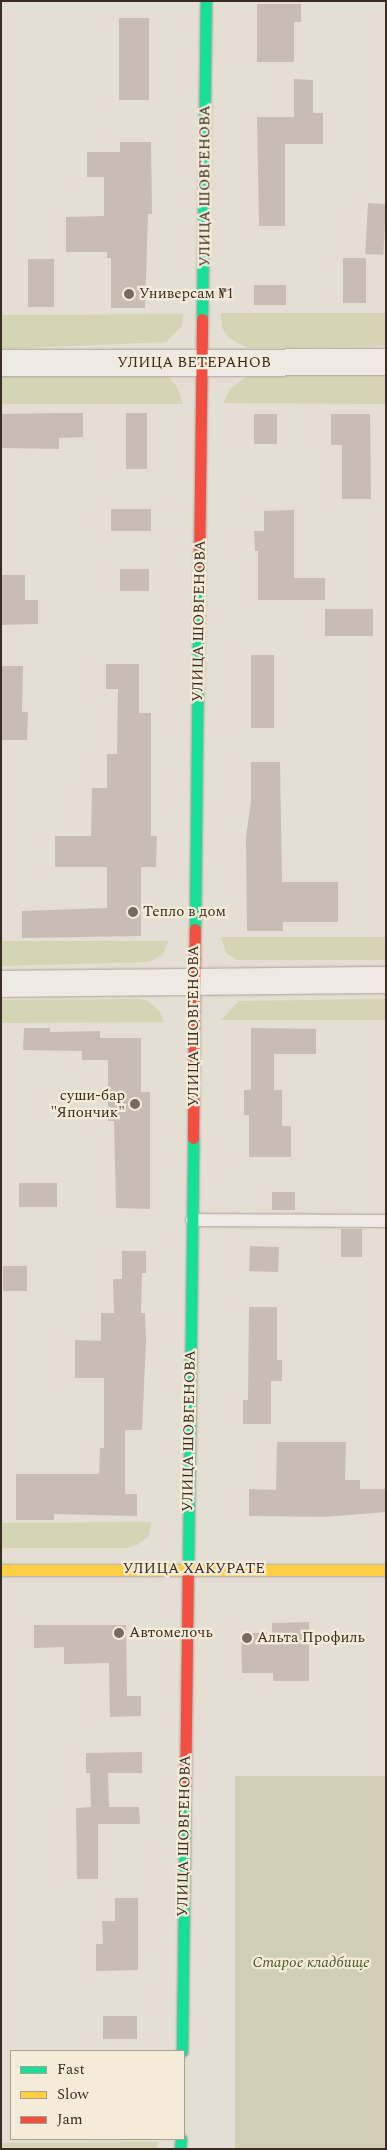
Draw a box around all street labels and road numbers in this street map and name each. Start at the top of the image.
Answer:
street label: УЛИЦА ШОВГЕНОВА [196,105,214,267]
street label: УЛИЦА ВЕТЕРАНОВ [117,354,271,372]
street label: УЛИЦА ШОВГЕНОВА [189,540,209,702]
street label: УЛИЦА ШОВГЕНОВА [185,945,203,1107]
street label: УЛИЦА ШОВГЕНОВА [179,1350,199,1512]
street label: УЛИЦА ХАКУРАТЕ [123,1560,265,1578]
street label: УЛИЦА ШОВГЕНОВА [174,1755,194,1917]

